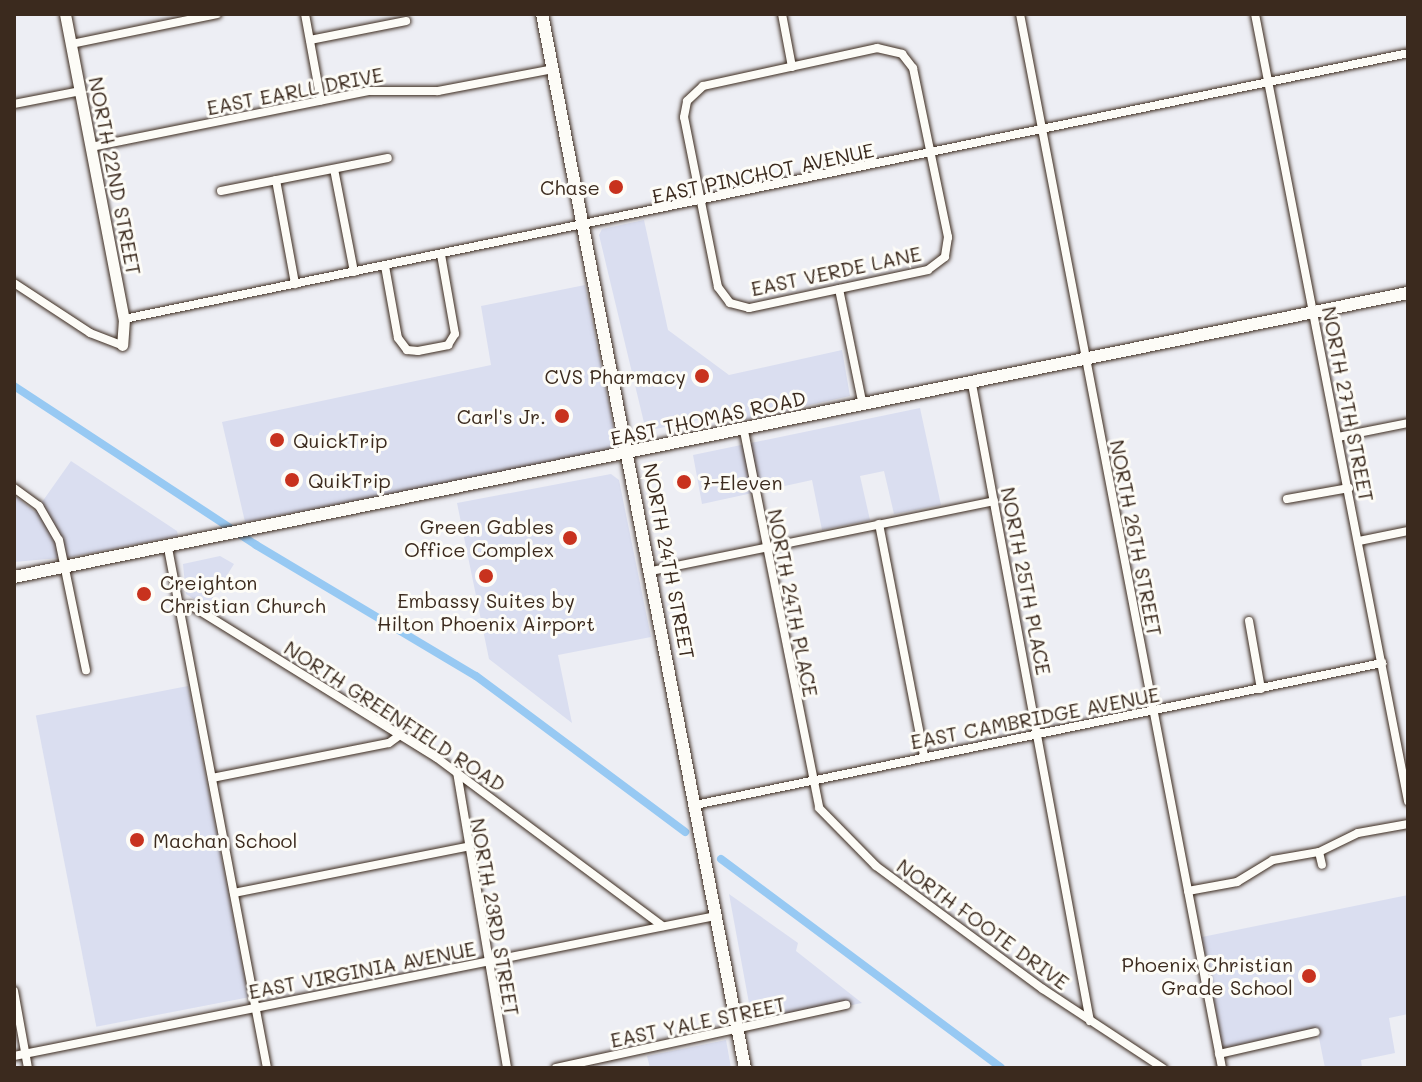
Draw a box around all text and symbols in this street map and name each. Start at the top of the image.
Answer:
street label: EAST EARLL DRIVE [205,62,385,120]
street label: NORTH 22ND STREET [84,75,146,277]
street label: EAST PINCHOT AVENUE [650,138,876,208]
place label: Chase [540,175,600,199]
marker: Chase [607,178,625,196]
street label: EAST VERDE LANE [749,241,923,301]
street label: NORTH 27TH STREET [1317,304,1379,504]
place label: CVS Pharmacy [545,364,686,388]
marker: CVS Pharmacy [693,367,711,385]
street label: EAST THOMAS ROAD [608,386,808,450]
place label: Carl's Jr. [457,404,546,428]
marker: Carl's Jr. [553,407,571,425]
place label: QuickTrip [293,428,388,452]
marker: QuickTrip [268,431,286,449]
street label: NORTH 26TH STREET [1105,438,1167,638]
street label: NORTH 24TH STREET [638,461,700,661]
place label: QuikTrip [308,468,391,492]
place label: 7-Eleven [700,470,782,494]
marker: QuikTrip [283,471,301,489]
marker: 7-Eleven [675,473,693,491]
street label: NORTH 25TH PLACE [996,485,1056,677]
street label: NORTH 24TH PLACE [763,507,823,699]
place label: Green Gables Office Complex [404,514,554,561]
marker: Green Gables Office Complex [561,529,579,547]
marker: Embassy Suites by Hilton Phoenix Airport [477,567,495,585]
place label: Creighton Christian Church [160,570,326,617]
marker: Creighton Christian Church [135,585,153,603]
place label: Embassy Suites by Hilton Phoenix Airport [377,588,595,635]
street label: NORTH GREENFIELD ROAD [280,635,510,797]
street label: EAST CAMBRIDGE AVENUE [908,682,1162,754]
street label: NORTH 23RD STREET [466,816,524,1018]
place label: Machan School [153,828,297,852]
marker: Machan School [128,831,146,849]
street label: NORTH FOOTE DRIVE [892,854,1074,994]
street label: EAST VIRGINIA AVENUE [247,936,477,1004]
place label: Phoenix Christian Grade School [1122,952,1293,999]
marker: Phoenix Christian Grade School [1300,967,1318,985]
street label: EAST YALE STREET [608,992,788,1052]

